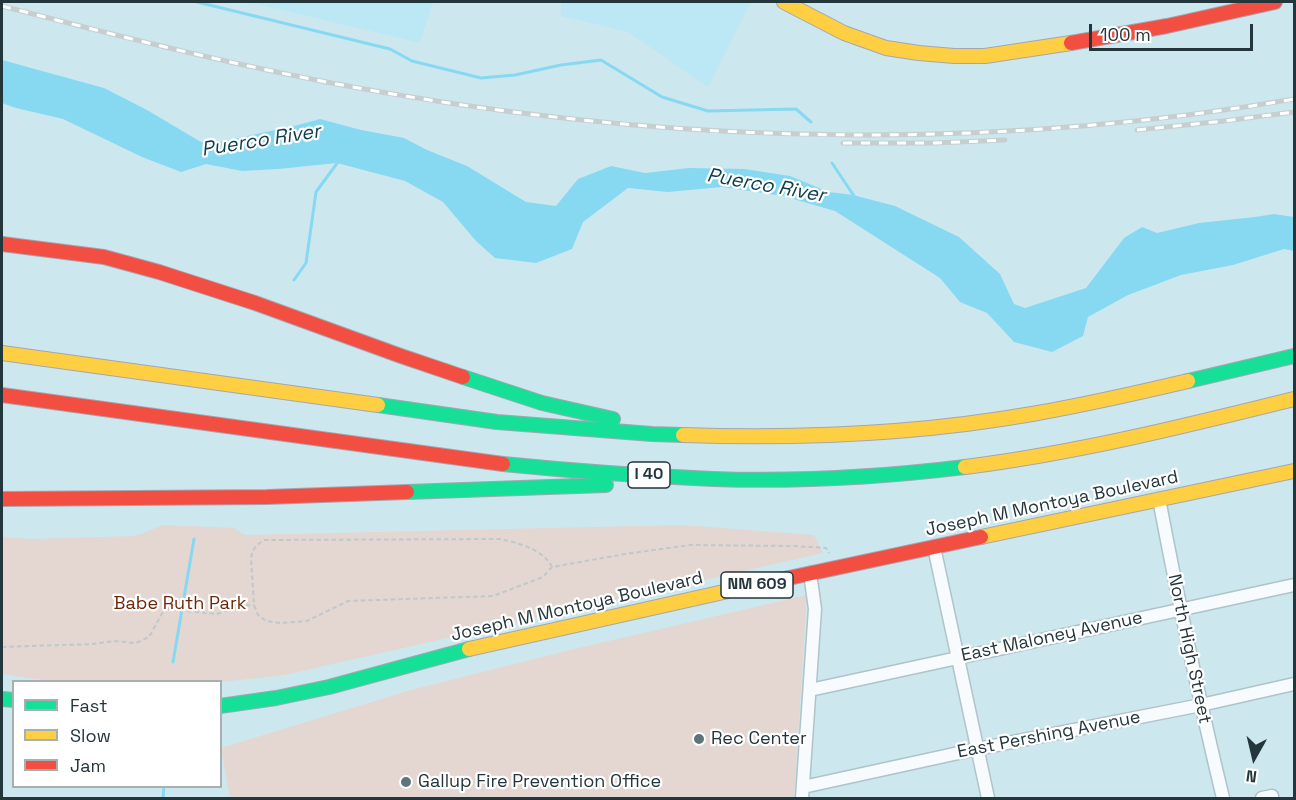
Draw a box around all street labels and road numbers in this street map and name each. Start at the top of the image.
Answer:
road number: I 40 [628,462,670,488]
street label: Joseph M Montoya Boulevard [924,467,1180,541]
street label: Joseph M Montoya Boulevard [449,567,705,647]
road number: NM 609 [721,572,793,598]
street label: North High Street [1163,572,1215,726]
street label: East Maloney Avenue [959,607,1145,667]
street label: East Pershing Avenue [956,707,1142,763]

